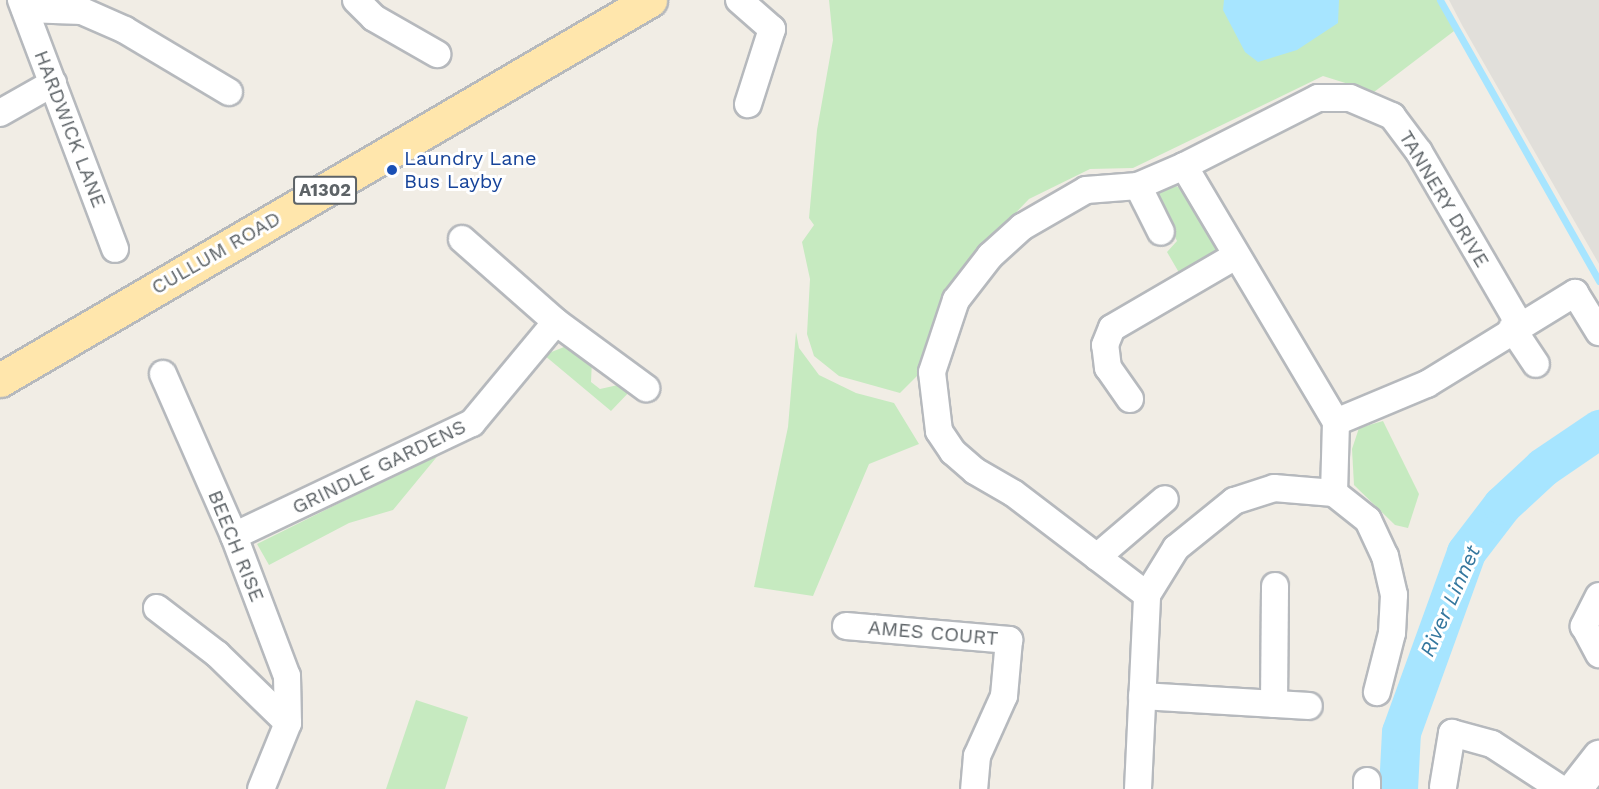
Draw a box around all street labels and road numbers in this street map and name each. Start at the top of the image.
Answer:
street label: HARDWICK LANE [29,47,111,211]
street label: TANNERY DRIVE [1394,126,1494,272]
road number: A1302 [292,175,358,205]
street label: CULLUM ROAD [147,206,285,300]
street label: GRINDLE GARDENS [288,415,470,519]
street label: BEECH RISE [203,487,269,605]
street label: AMES COURT [867,615,999,651]

